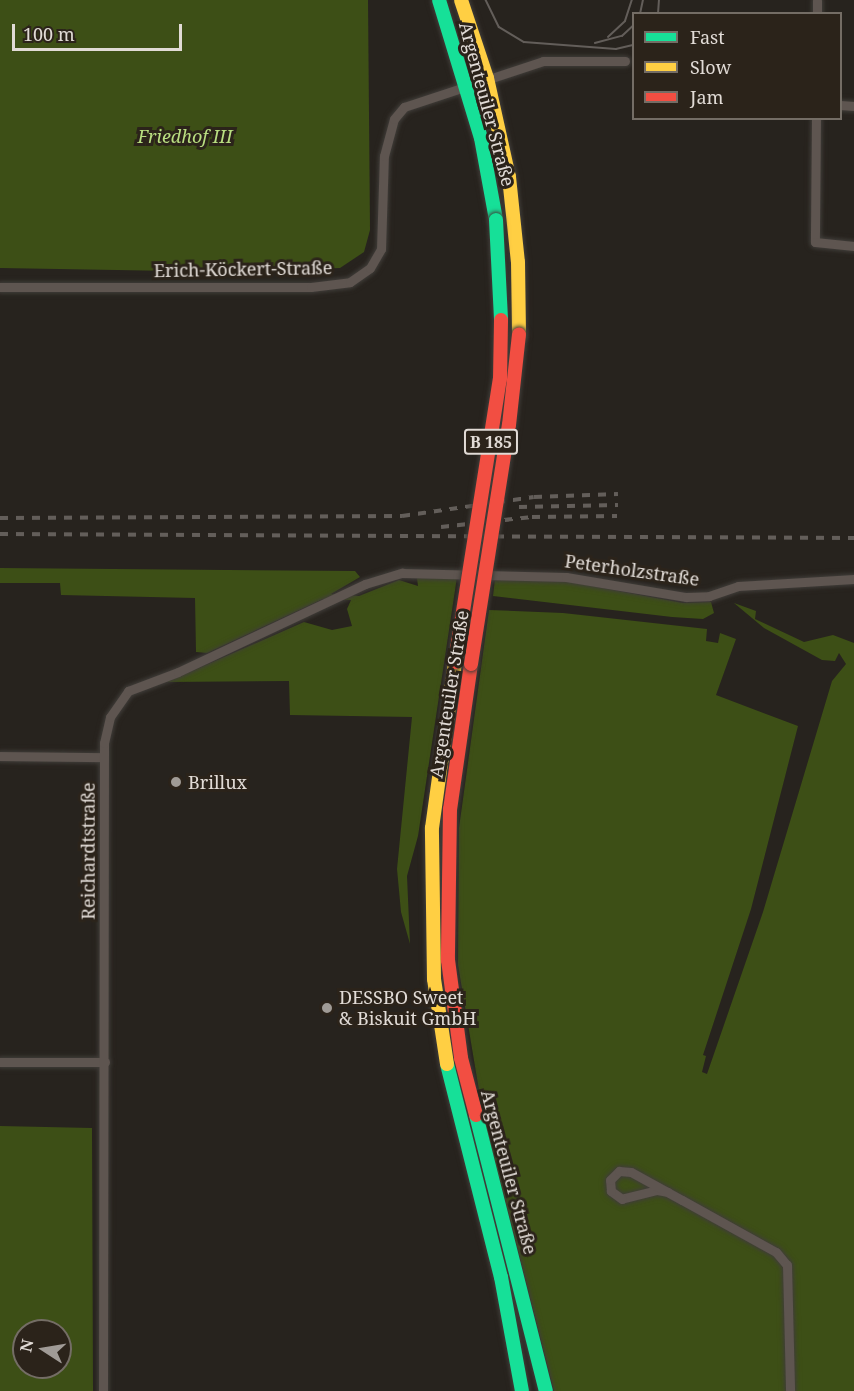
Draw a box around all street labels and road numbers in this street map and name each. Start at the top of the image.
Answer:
street label: Argenteuiler Straße [455,19,519,189]
street label: Erich-Köckert-Straße [154,257,332,281]
road number: B 185 [462,429,520,455]
street label: Peterholzstraße [563,550,701,590]
street label: Argenteuiler Straße [425,609,473,779]
street label: Reichardtstraße [77,782,99,920]
street label: Argenteuiler Straße [477,1087,541,1257]

